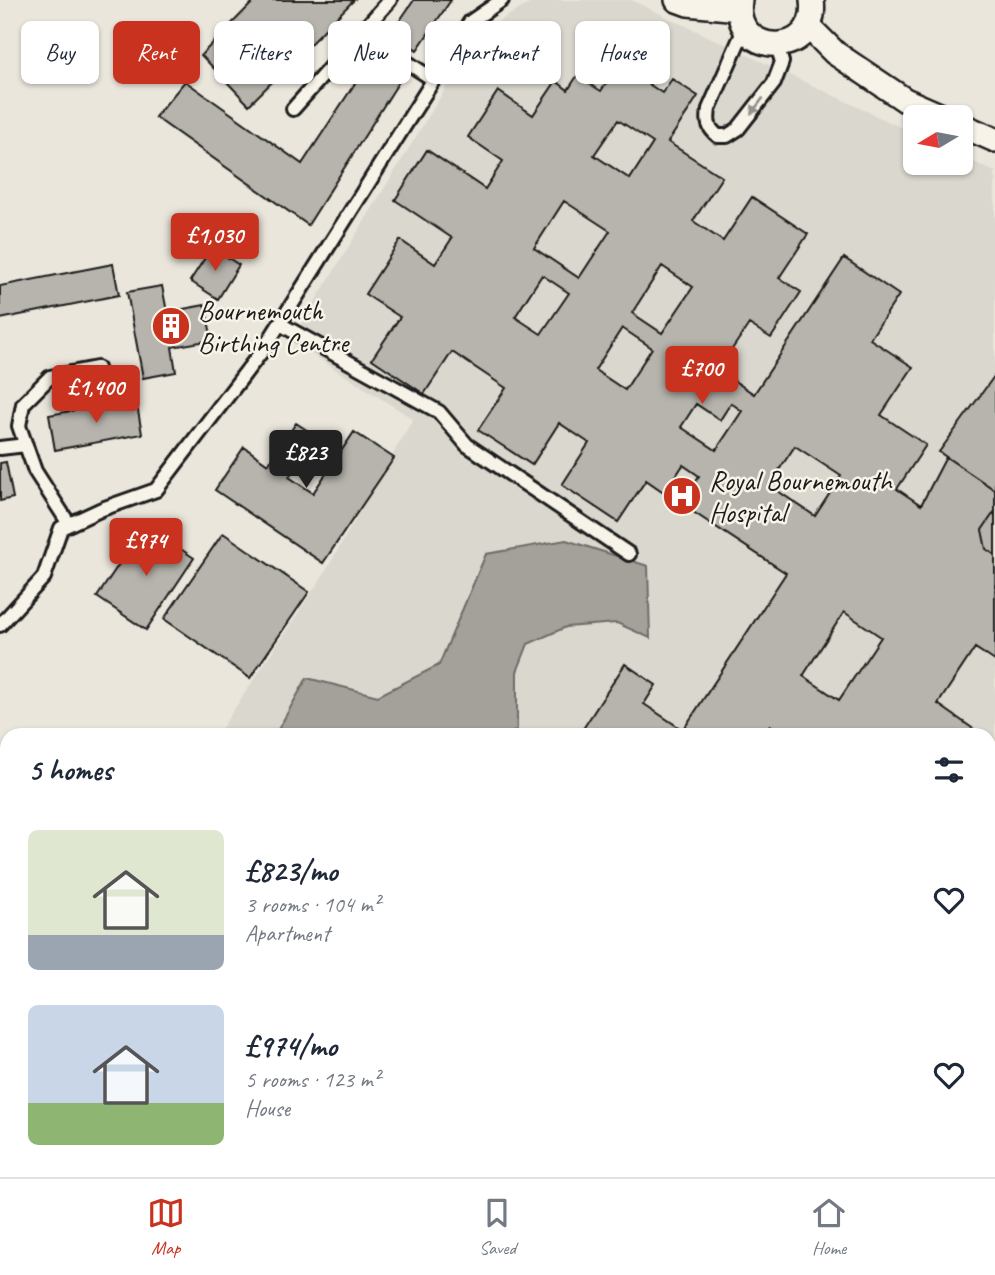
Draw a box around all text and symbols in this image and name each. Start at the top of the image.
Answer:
chip: Buy [21,21,99,84]
chip: Rent [113,21,200,84]
chip: Filters [214,21,314,84]
chip: New [328,21,411,84]
chip: Apartment [425,21,561,84]
chip: House [575,21,670,84]
one-way arrow [749,96,764,114]
north arrow [903,105,973,175]
map controls [903,105,973,175]
pin: £1,030 [158,214,272,273]
text: £1,030 [187,221,243,250]
place label: Bournemouth Birthing Centre [198,293,350,360]
building icon: Bournemouth Birthing Centre [150,305,192,347]
pin: £700 [661,346,743,406]
text: £700 [681,354,723,383]
pin: £1,400 [39,366,153,425]
text: £1,400 [68,373,124,402]
pin: £823 [265,430,347,490]
text: £823 [285,438,327,467]
place label: Royal Bournemouth Hospital [709,463,894,530]
hospital icon: Royal Bournemouth Hospital [661,475,703,517]
pin: £974 [105,518,187,578]
text: £974 [125,526,167,555]
text: 5 homes [28,751,112,789]
icon: filters [930,751,968,789]
text: £823/mo [245,852,337,890]
icon: home [84,858,168,942]
icon: heart [930,881,968,919]
text: 3 rooms · 104 m² [245,890,380,919]
text: Apartment [245,919,330,948]
text: £974/mo [245,1027,337,1065]
icon: home [84,1033,168,1117]
icon: heart [930,1056,968,1094]
text: 5 rooms · 123 m² [245,1065,380,1094]
text: House [245,1094,290,1123]
tab: Map [147,1194,185,1260]
tab: Saved [478,1194,516,1260]
tab: Home [810,1194,848,1260]

